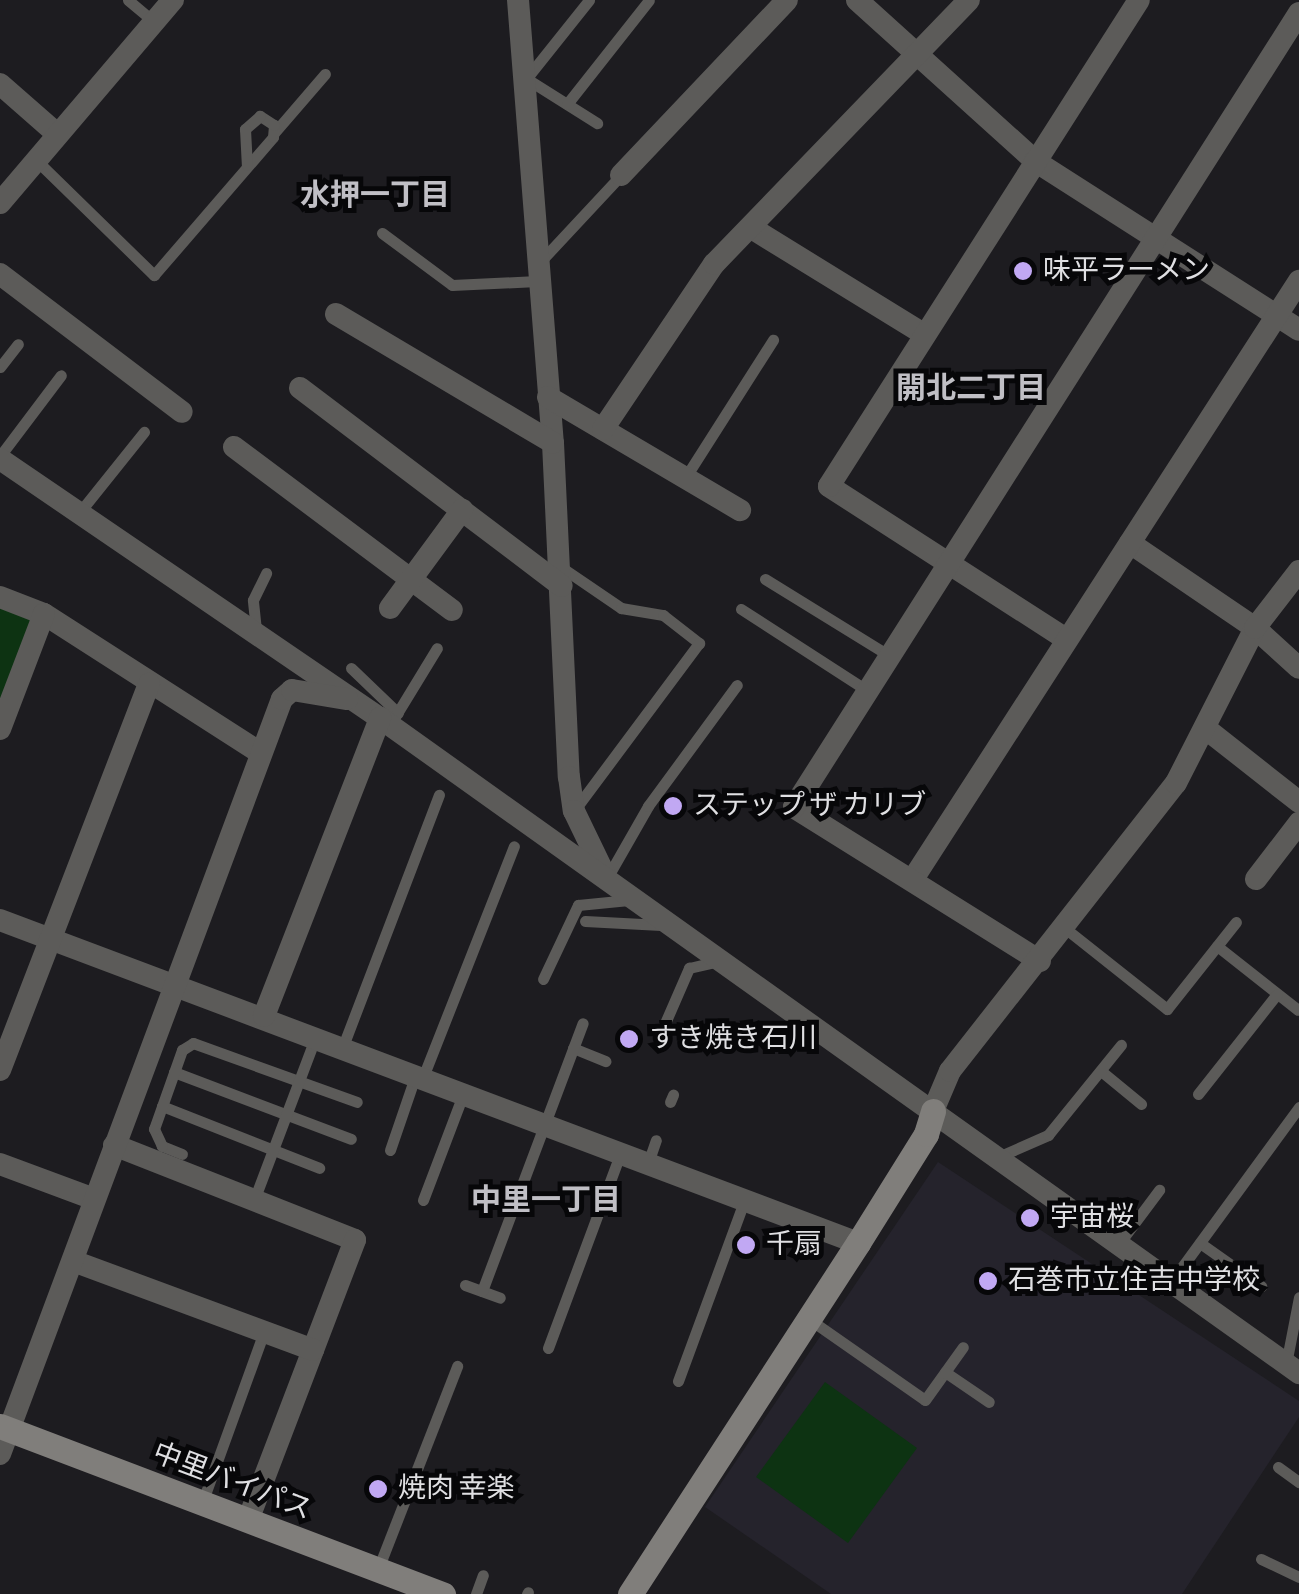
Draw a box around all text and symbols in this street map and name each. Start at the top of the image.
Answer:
district label: 水押一丁目 [300,178,450,214]
place label: 味平ラーメン [1043,254,1211,288]
marker: 味平ラーメン [1012,260,1034,282]
district label: 開北二丁目 [896,371,1046,407]
place label: ステップ ザ カリブ [693,789,926,823]
marker: ステップ ザ カリブ [662,795,684,817]
place label: すき焼き石川 [649,1022,817,1056]
marker: すき焼き石川 [618,1028,640,1050]
district label: 中里一丁目 [471,1183,621,1219]
place label: 宇宙桜 [1050,1201,1134,1235]
marker: 宇宙桜 [1019,1207,1041,1229]
place label: 千扇 [766,1228,822,1262]
marker: 千扇 [735,1234,757,1256]
place label: 石巻市立住吉中学校 [1008,1264,1260,1298]
marker: 石巻市立住吉中学校 [977,1270,999,1292]
street label: 中里バイパス [148,1436,316,1528]
place label: 焼肉 幸楽 [398,1472,515,1506]
marker: 焼肉 幸楽 [367,1478,389,1500]

